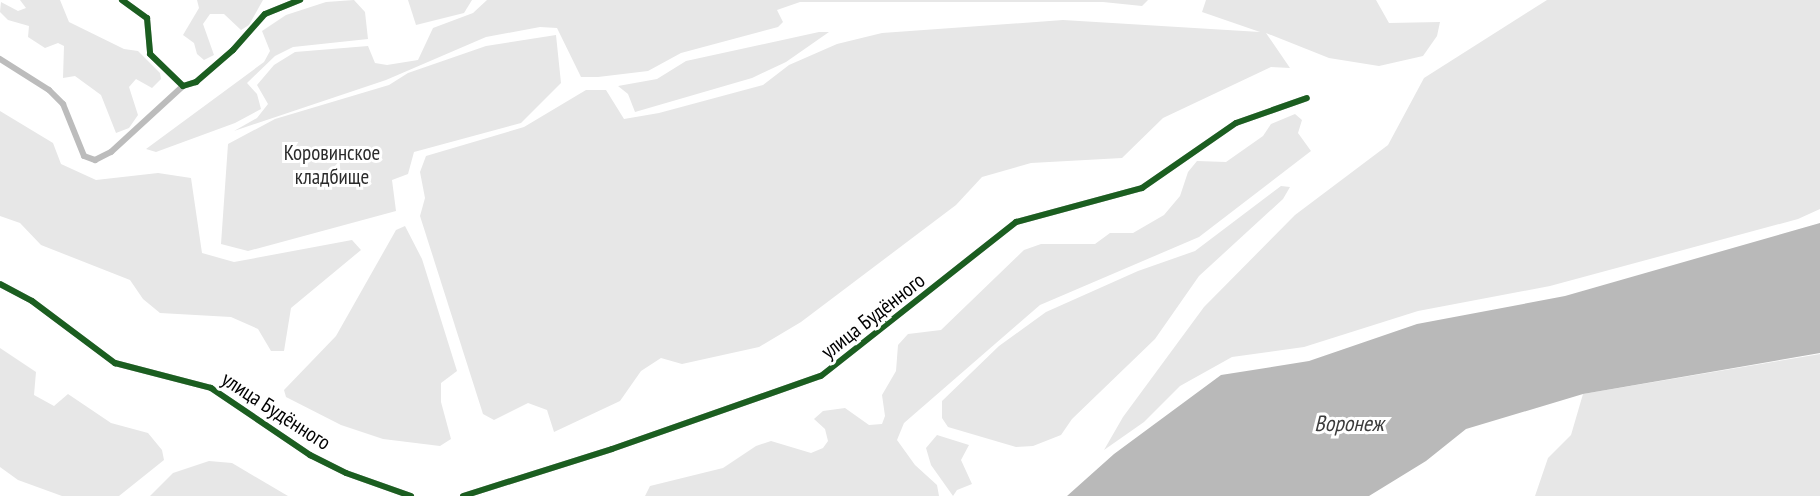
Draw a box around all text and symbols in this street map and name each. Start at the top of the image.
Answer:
park label: Коровинское кладбище [284,140,380,190]
street label: улица Будённого [816,268,930,364]
street label: улица Будённого [217,366,335,456]
water label: Воронеж [1314,411,1384,437]

